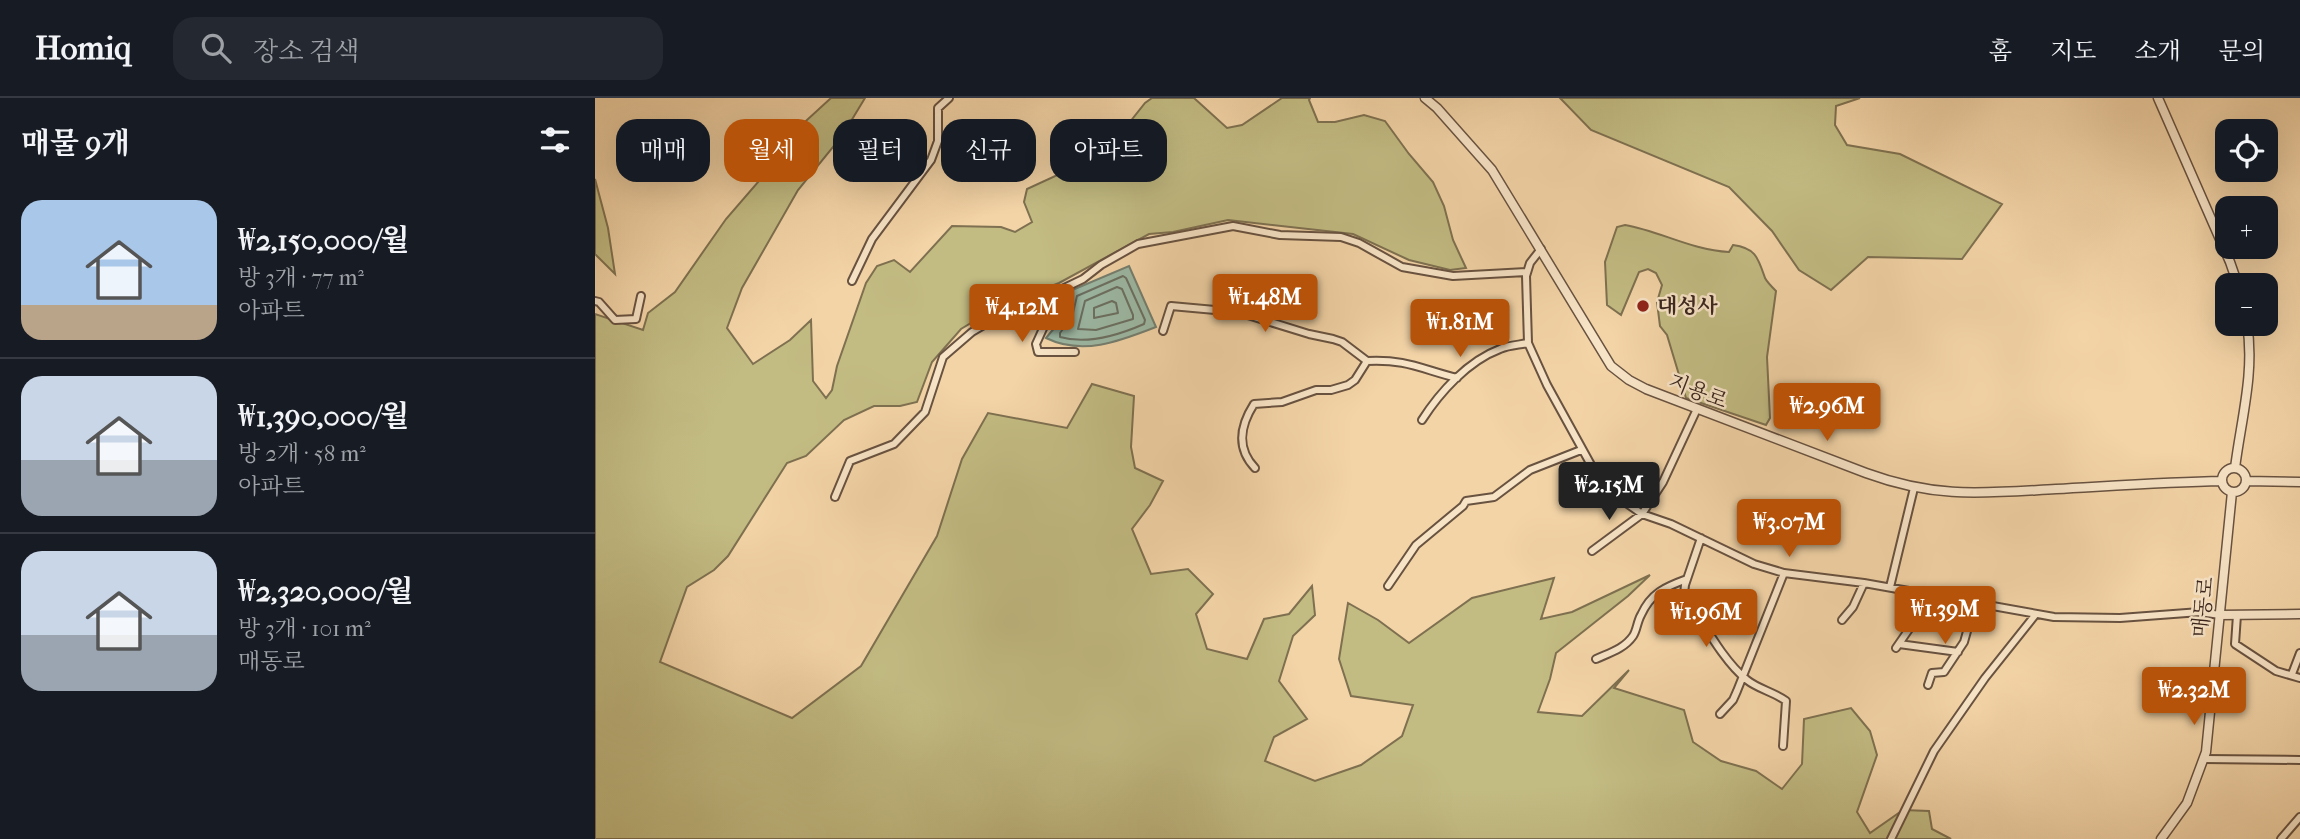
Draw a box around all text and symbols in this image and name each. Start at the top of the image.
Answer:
search box [173,17,663,80]
text: Homiq [35,29,131,68]
icon: search [197,29,235,67]
text: 장소 검색 [253,36,359,67]
text: 홈 [1989,37,2012,65]
text: 지도 [2050,37,2096,65]
text: 소개 [2134,37,2181,65]
text: 문의 [2219,37,2265,65]
chip: 매매 [616,119,710,182]
chip: 월세 [724,119,819,182]
chip: 필터 [833,119,927,182]
chip: 신규 [941,119,1036,182]
chip: 아파트 [1050,119,1167,182]
map controls [2215,119,2278,336]
button: locate [2215,119,2278,182]
icon: filters [536,121,574,159]
text: 매물 9개 [21,126,130,161]
button: + [2215,196,2278,259]
text: ₩2,150,000/월 [238,223,409,258]
icon: home [77,228,161,312]
text: 방 3개 · 77 m² [238,264,364,291]
button: − [2215,273,2278,336]
pin: ₩1.48M [1208,274,1322,334]
text: ₩1.48M [1229,283,1301,310]
pin: ₩4.12M [965,285,1079,344]
text: ₩4.12M [985,293,1059,320]
place label: 대성사 [1657,294,1719,318]
text: 아파트 [238,297,305,324]
marker: 대성사 [1635,298,1651,314]
pin: ₩1.81M [1403,300,1517,359]
text: ₩1.81M [1427,308,1494,335]
street label: 지용로 [1665,369,1731,413]
pin: ₩2.96M [1770,384,1884,443]
text: ₩2.96M [1789,392,1865,419]
text: ₩1,390,000/월 [238,399,409,434]
icon: home [77,404,161,488]
text: 방 2개 · 58 m² [238,440,366,467]
pin: ₩2.15M [1552,462,1666,522]
text: ₩2.15M [1575,471,1643,498]
text: 아파트 [238,473,305,500]
pin: ₩3.07M [1732,500,1846,559]
text: ₩3.07M [1753,508,1825,535]
text: ₩2,320,000/월 [238,574,414,609]
street label: 매동로 [2188,575,2218,639]
icon: home [77,579,161,663]
pin: ₩1.39M [1888,587,2002,646]
pin: ₩1.96M [1649,589,1763,649]
text: ₩1.39M [1911,595,1979,622]
text: ₩1.96M [1670,598,1742,625]
text: 방 3개 · 101 m² [238,615,371,642]
text: 매동로 [238,648,305,675]
pin: ₩2.32M [2137,668,2251,727]
text: ₩2.32M [2158,676,2230,703]

